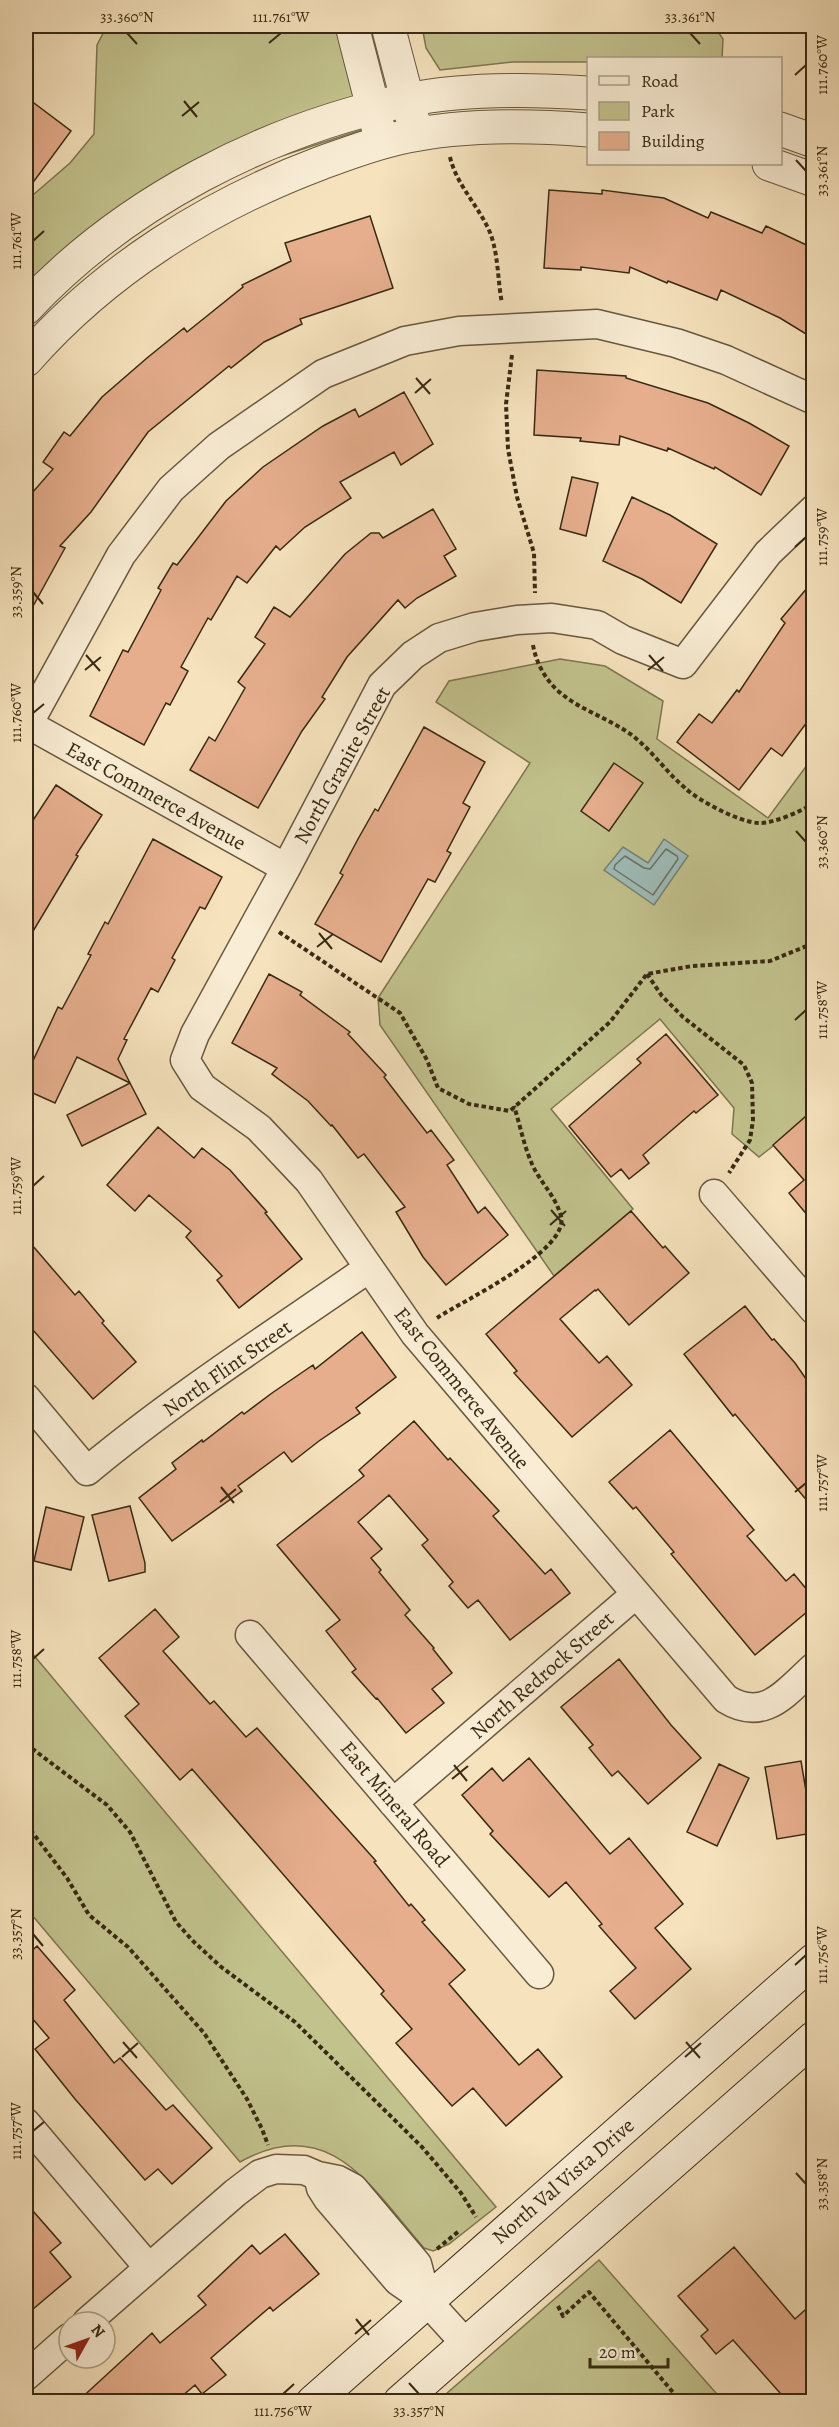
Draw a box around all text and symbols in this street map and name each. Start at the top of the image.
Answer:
text: 33.360°N [100,7,154,27]
text: 111.761°W [253,7,309,27]
text: 33.361°N [665,7,716,27]
text: 111.760°W [812,35,832,95]
legend [587,57,782,165]
text: Road [641,69,679,93]
text: Park [641,99,675,123]
text: Building [641,129,705,153]
text: 33.361°N [812,145,832,196]
text: 111.761°W [6,213,26,269]
text: 111.759°W [812,508,832,566]
text: 33.359°N [6,566,26,618]
street label: North Granite Street [287,681,397,849]
text: 111.760°W [6,683,26,743]
street label: East Commerce Avenue [61,735,251,857]
text: 33.360°N [812,815,832,869]
text: 111.758°W [812,981,832,1039]
text: 111.759°W [6,1157,26,1215]
street label: East Commerce Avenue [388,1301,536,1475]
street label: North Flint Street [157,1313,297,1423]
text: 111.757°W [812,1454,832,1512]
street label: North Redrock Street [464,1605,620,1745]
text: 111.758°W [6,1630,26,1688]
street label: East Mineral Road [334,1735,456,1873]
text: 33.357°N [6,1908,26,1960]
text: 111.756°W [812,1926,832,1984]
text: 111.757°W [6,2102,26,2160]
street label: North Val Vista Drive [486,2111,640,2251]
text: 33.358°N [812,2158,832,2210]
north arrow [57,2310,117,2370]
text: N [86,2319,110,2343]
scale bar [590,2331,668,2369]
text: 20 m [599,2340,636,2364]
text: 111.756°W [254,2401,312,2421]
text: 33.357°N [393,2401,445,2421]

